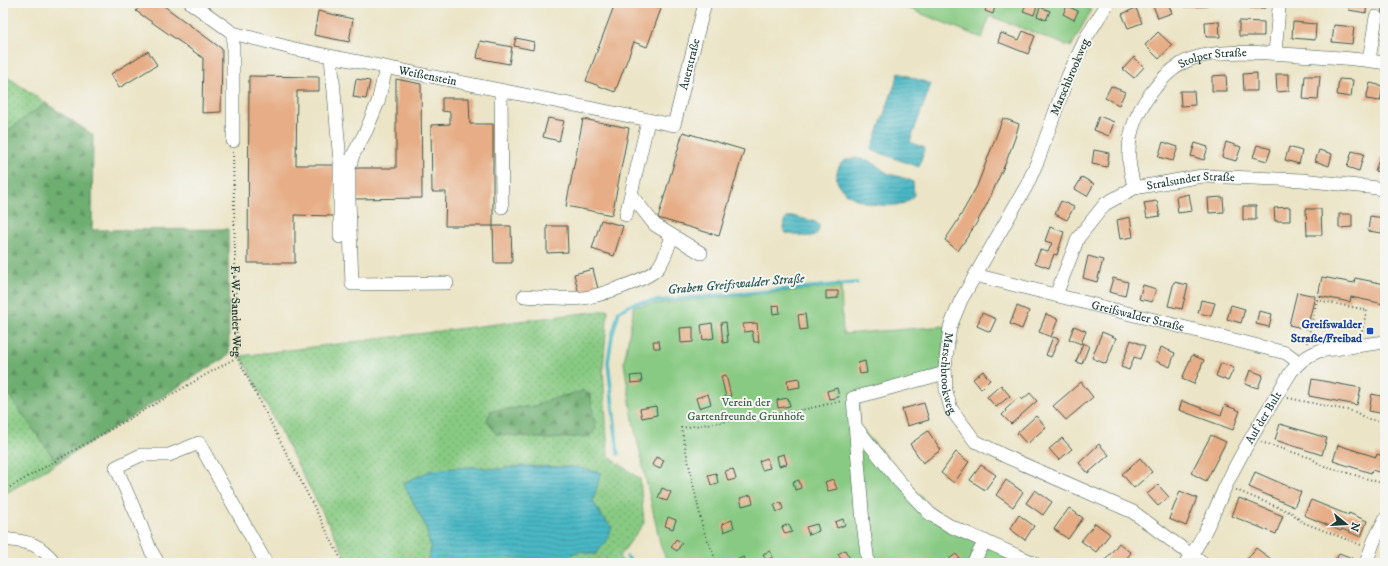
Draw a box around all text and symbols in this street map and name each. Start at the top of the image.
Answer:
street label: Marschbrookweg [1047,36,1093,118]
street label: Auerstraße [676,37,703,91]
street label: Stolper Straße [1175,45,1247,72]
street label: Weißenstein [396,62,459,89]
street label: Stralsunder Straße [1145,168,1235,193]
street label: F.-W.-Sander-Weg [228,265,244,357]
water label: Graben Greifswalder Straße [667,270,806,298]
street label: Greifswalder Straße [1090,297,1186,335]
place label: Greifswalder Straße/Freibad [1291,317,1363,346]
marker: Greifswalder Straße/Freibad [1365,326,1375,336]
street label: Marschbrookweg [937,331,960,417]
street label: Auf der Bult [1242,388,1285,446]
park label: Verein der Gartenfreunde Grünhöfe [687,395,805,424]
north arrow [1326,504,1366,544]
text: N [1347,520,1363,533]

